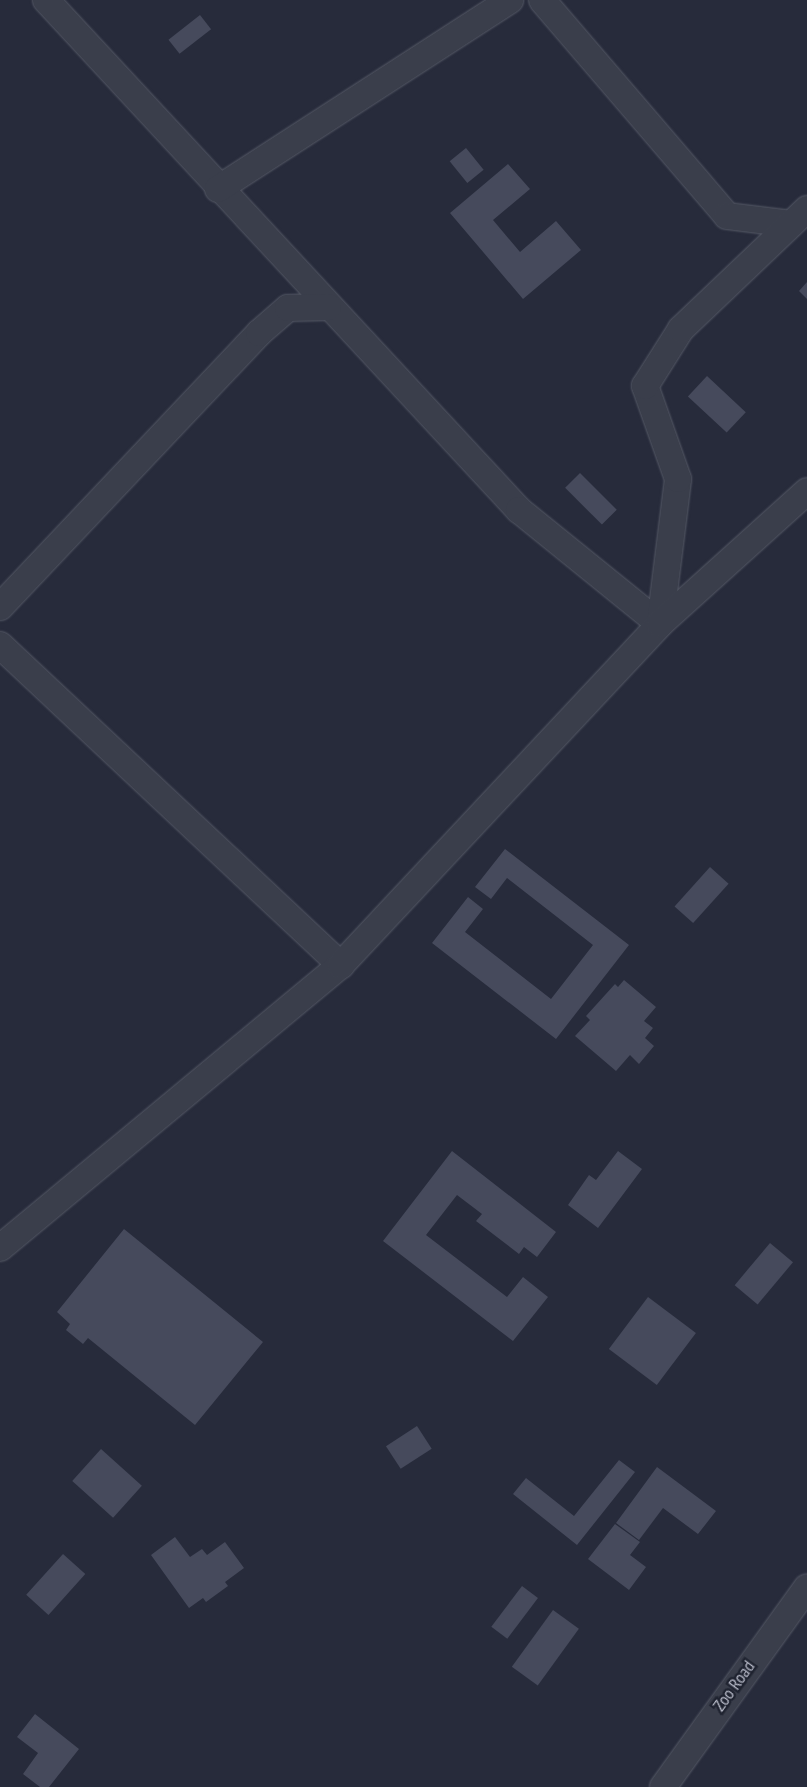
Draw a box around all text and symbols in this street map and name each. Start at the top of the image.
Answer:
street label: Zoo Road [708,1656,760,1716]

